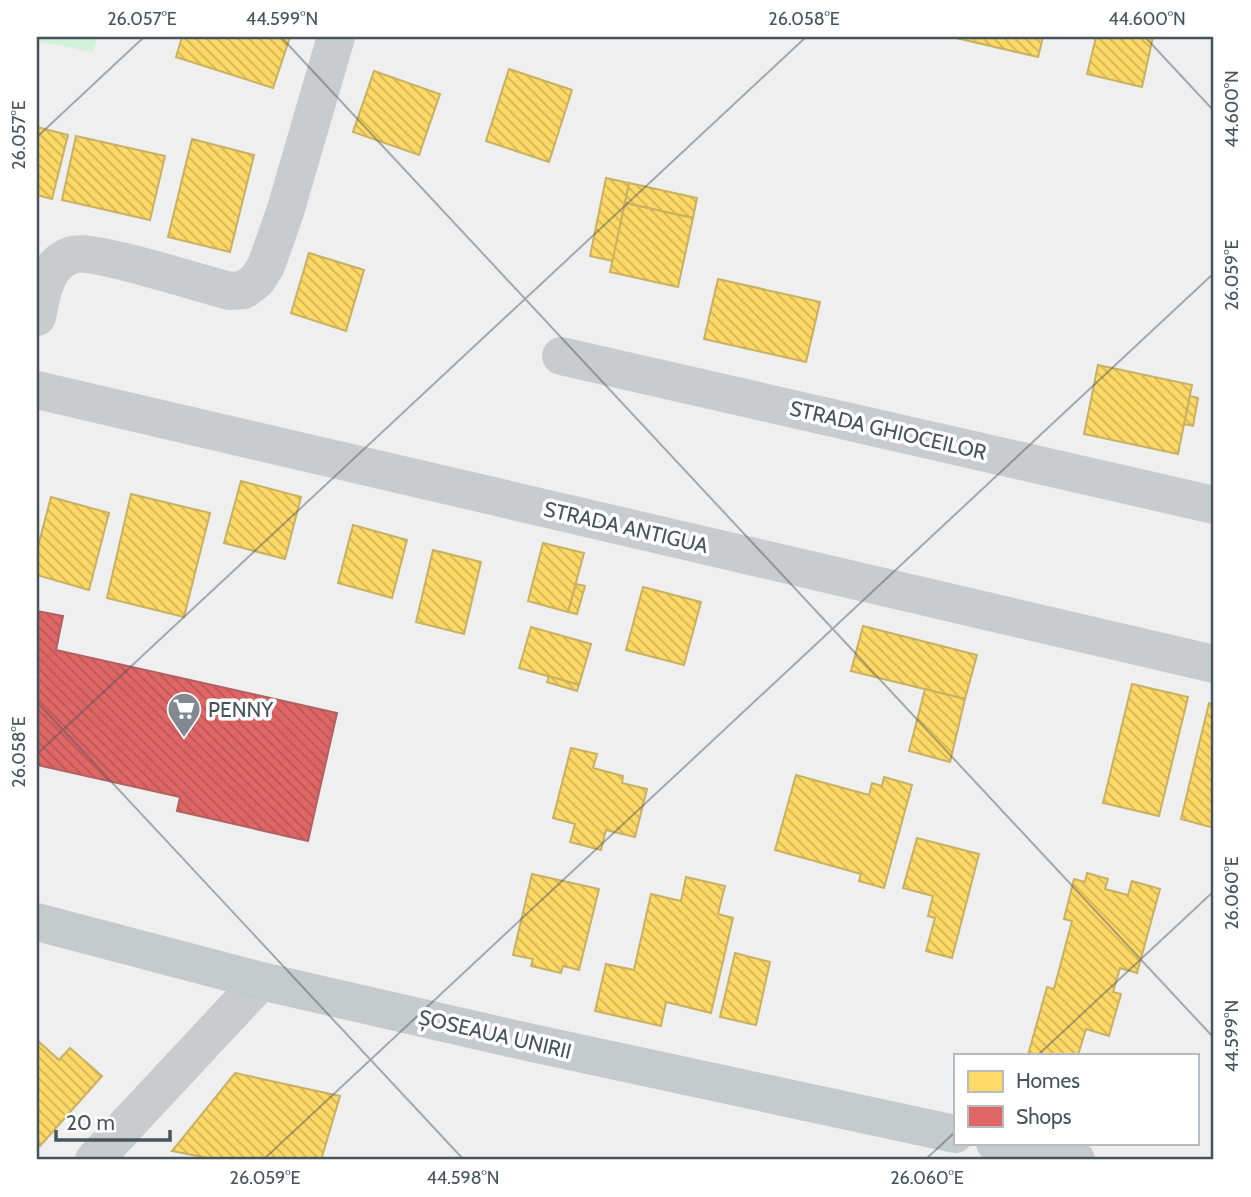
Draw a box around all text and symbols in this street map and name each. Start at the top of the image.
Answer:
text: 26.057°E [107,8,177,30]
text: 44.599°N [246,8,318,30]
text: 26.058°E [768,8,840,30]
text: 44.600°N [1108,8,1186,30]
text: 44.600°N [1221,70,1243,148]
text: 26.057°E [8,100,30,170]
text: 26.059°E [1221,240,1243,310]
street label: STRADA GHIOCEILOR [787,395,989,465]
street label: STRADA ANTIGUA [541,496,711,558]
supermarket icon: PENNY [165,690,203,739]
place label: PENNY [208,697,274,722]
text: 26.058°E [8,716,30,788]
text: 26.060°E [1221,856,1243,930]
text: 44.599°N [1221,1000,1243,1072]
street label: ȘOSEAUA UNIRII [416,1004,574,1066]
legend [954,1054,1198,1144]
text: Homes [1016,1068,1080,1093]
scale bar [56,1099,170,1143]
text: Shops [1016,1104,1072,1129]
text: 20 m [66,1110,115,1135]
text: 26.059°E [230,1167,300,1189]
text: 44.598°N [426,1167,500,1189]
text: 26.060°E [890,1167,964,1189]

